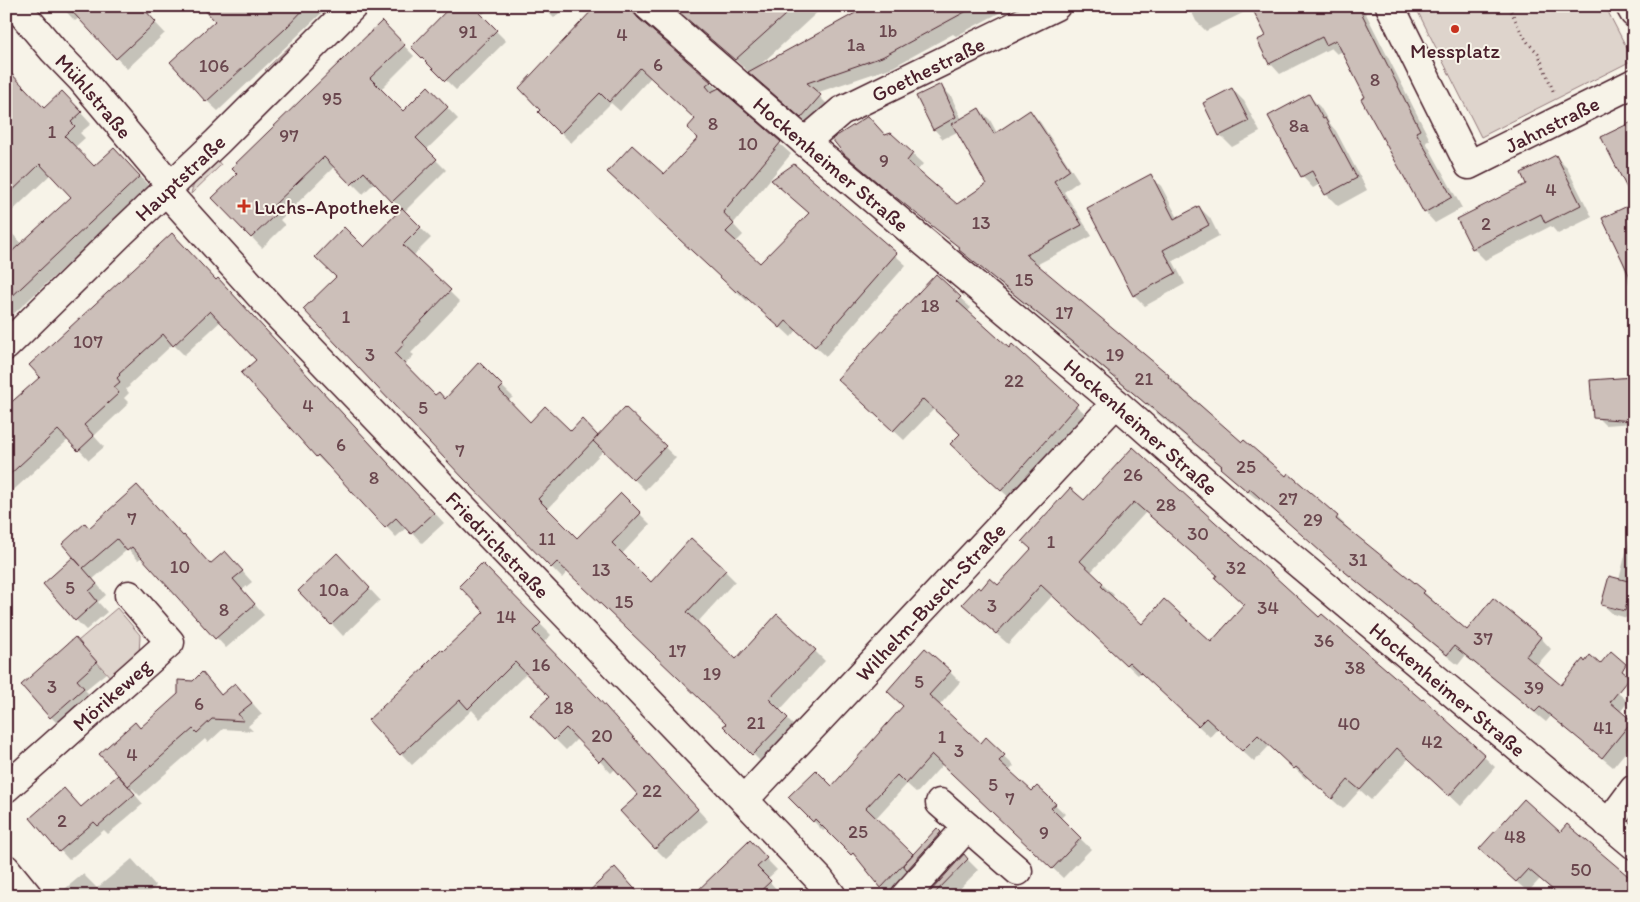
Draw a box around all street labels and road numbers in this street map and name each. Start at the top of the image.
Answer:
street label: Goethestraße [867,30,989,107]
street label: Mühlstraße [50,48,138,143]
street label: Jahnstraße [1501,90,1603,158]
street label: Hockenheimer Straße [749,91,914,237]
street label: Hauptstraße [129,129,230,226]
street label: Hockenheimer Straße [1059,352,1223,500]
street label: Friedrichstraße [441,486,555,603]
street label: Wilhelm-Busch-Straße [850,517,1010,686]
street label: Hockenheimer Straße [1365,616,1531,762]
street label: Mörikeweg [67,653,156,736]

